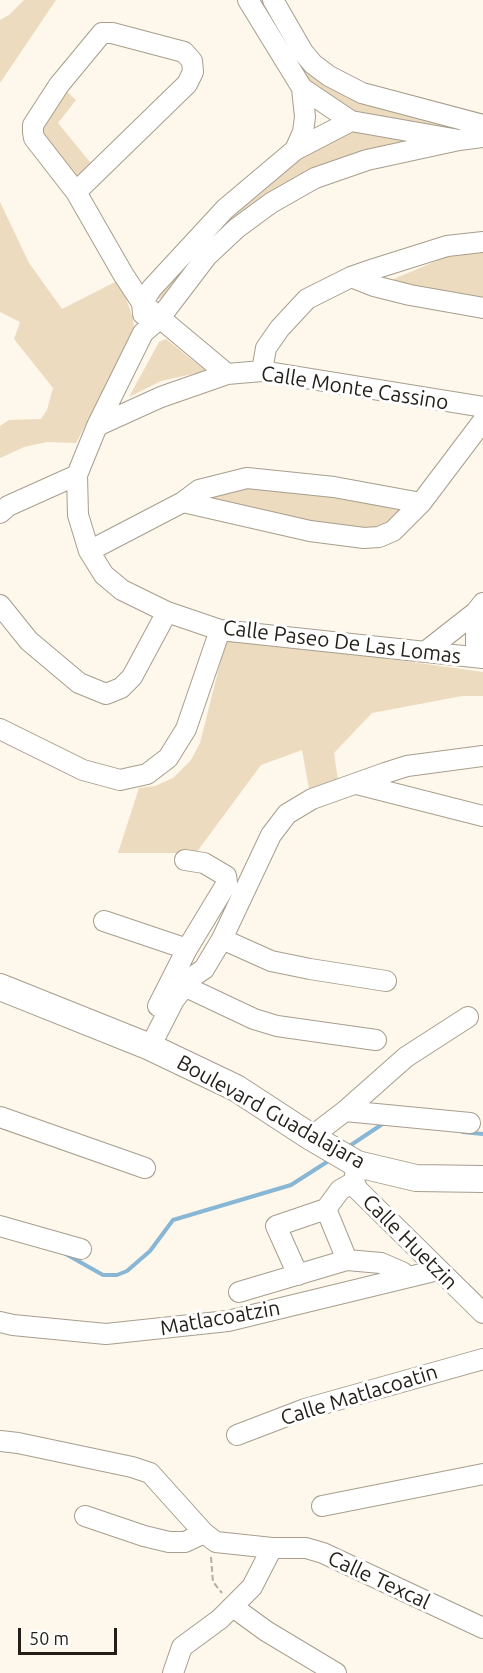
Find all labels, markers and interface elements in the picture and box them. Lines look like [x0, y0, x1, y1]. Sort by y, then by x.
street label: Calle Monte Cassino [259, 361, 451, 415]
street label: Calle Paseo De Las Lomas [222, 615, 462, 669]
street label: Boulevard Guadalajara [172, 1050, 370, 1174]
street label: Calle Huetzin [357, 1189, 463, 1295]
street label: Matlacoatzin [158, 1295, 282, 1341]
street label: Calle Matlacoatin [277, 1359, 441, 1431]
street label: Calle Texcal [324, 1545, 434, 1615]
scale bar [21, 1616, 120, 1654]
text: 50 m [29, 1628, 69, 1648]

